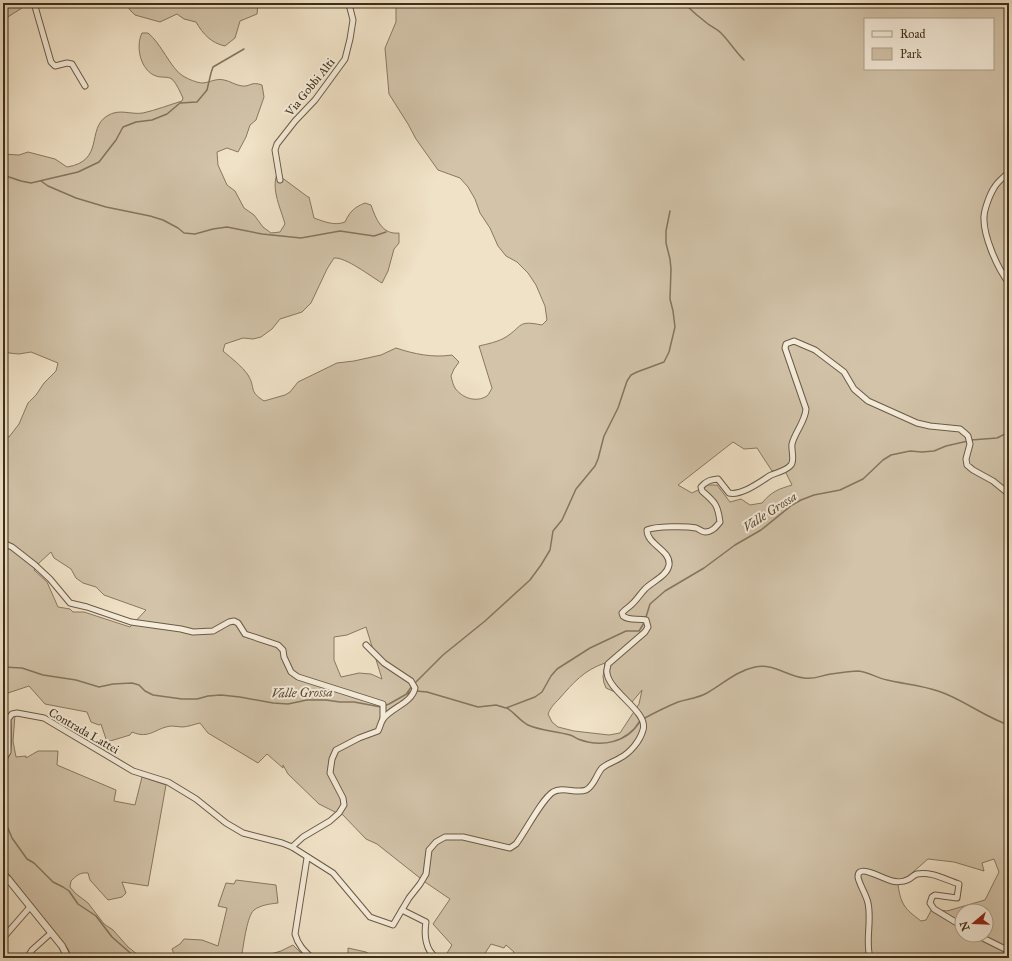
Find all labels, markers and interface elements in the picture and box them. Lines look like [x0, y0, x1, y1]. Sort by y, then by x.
legend [864, 18, 994, 70]
text: Road [900, 27, 926, 41]
text: Park [900, 47, 922, 61]
street label: Via Gobbi Alti [282, 55, 338, 120]
water label: Valle Grossa [740, 489, 800, 535]
water label: Valle Grossa [271, 684, 333, 702]
street label: Contrada Lattei [46, 705, 122, 757]
north arrow [954, 903, 994, 943]
text: N [957, 919, 973, 933]

